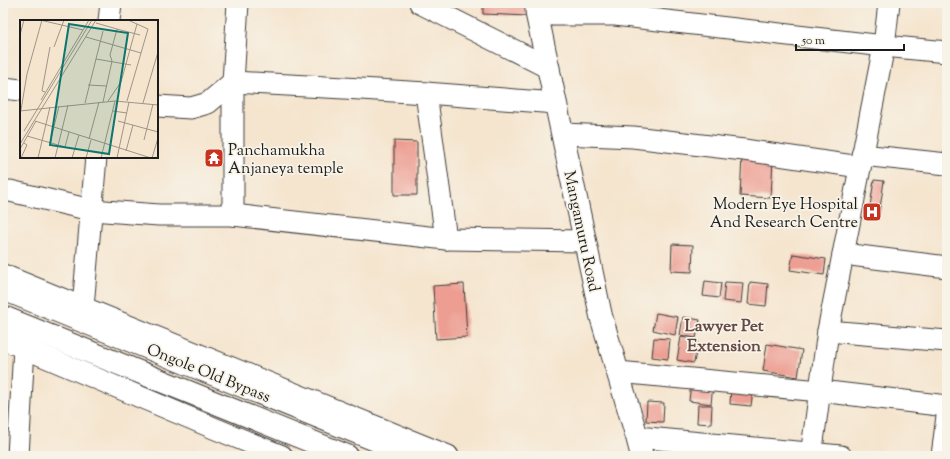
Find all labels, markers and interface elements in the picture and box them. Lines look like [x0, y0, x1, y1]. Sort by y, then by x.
inset map [20, 20, 158, 158]
scale bar [796, 26, 904, 52]
text: 50 m [801, 32, 825, 50]
place label: Panchamukha Anjaneya temple [228, 140, 344, 181]
temple icon: Panchamukha Anjaneya temple [203, 147, 225, 169]
street label: Mangamuru Road [556, 169, 605, 294]
place label: Modern Eye Hospital And Research Centre [710, 194, 859, 235]
hospital icon: Modern Eye Hospital And Research Centre [861, 201, 883, 223]
district label: Lawyer Pet Extension [684, 315, 764, 359]
street label: Ongole Old Bypass [143, 339, 273, 410]

